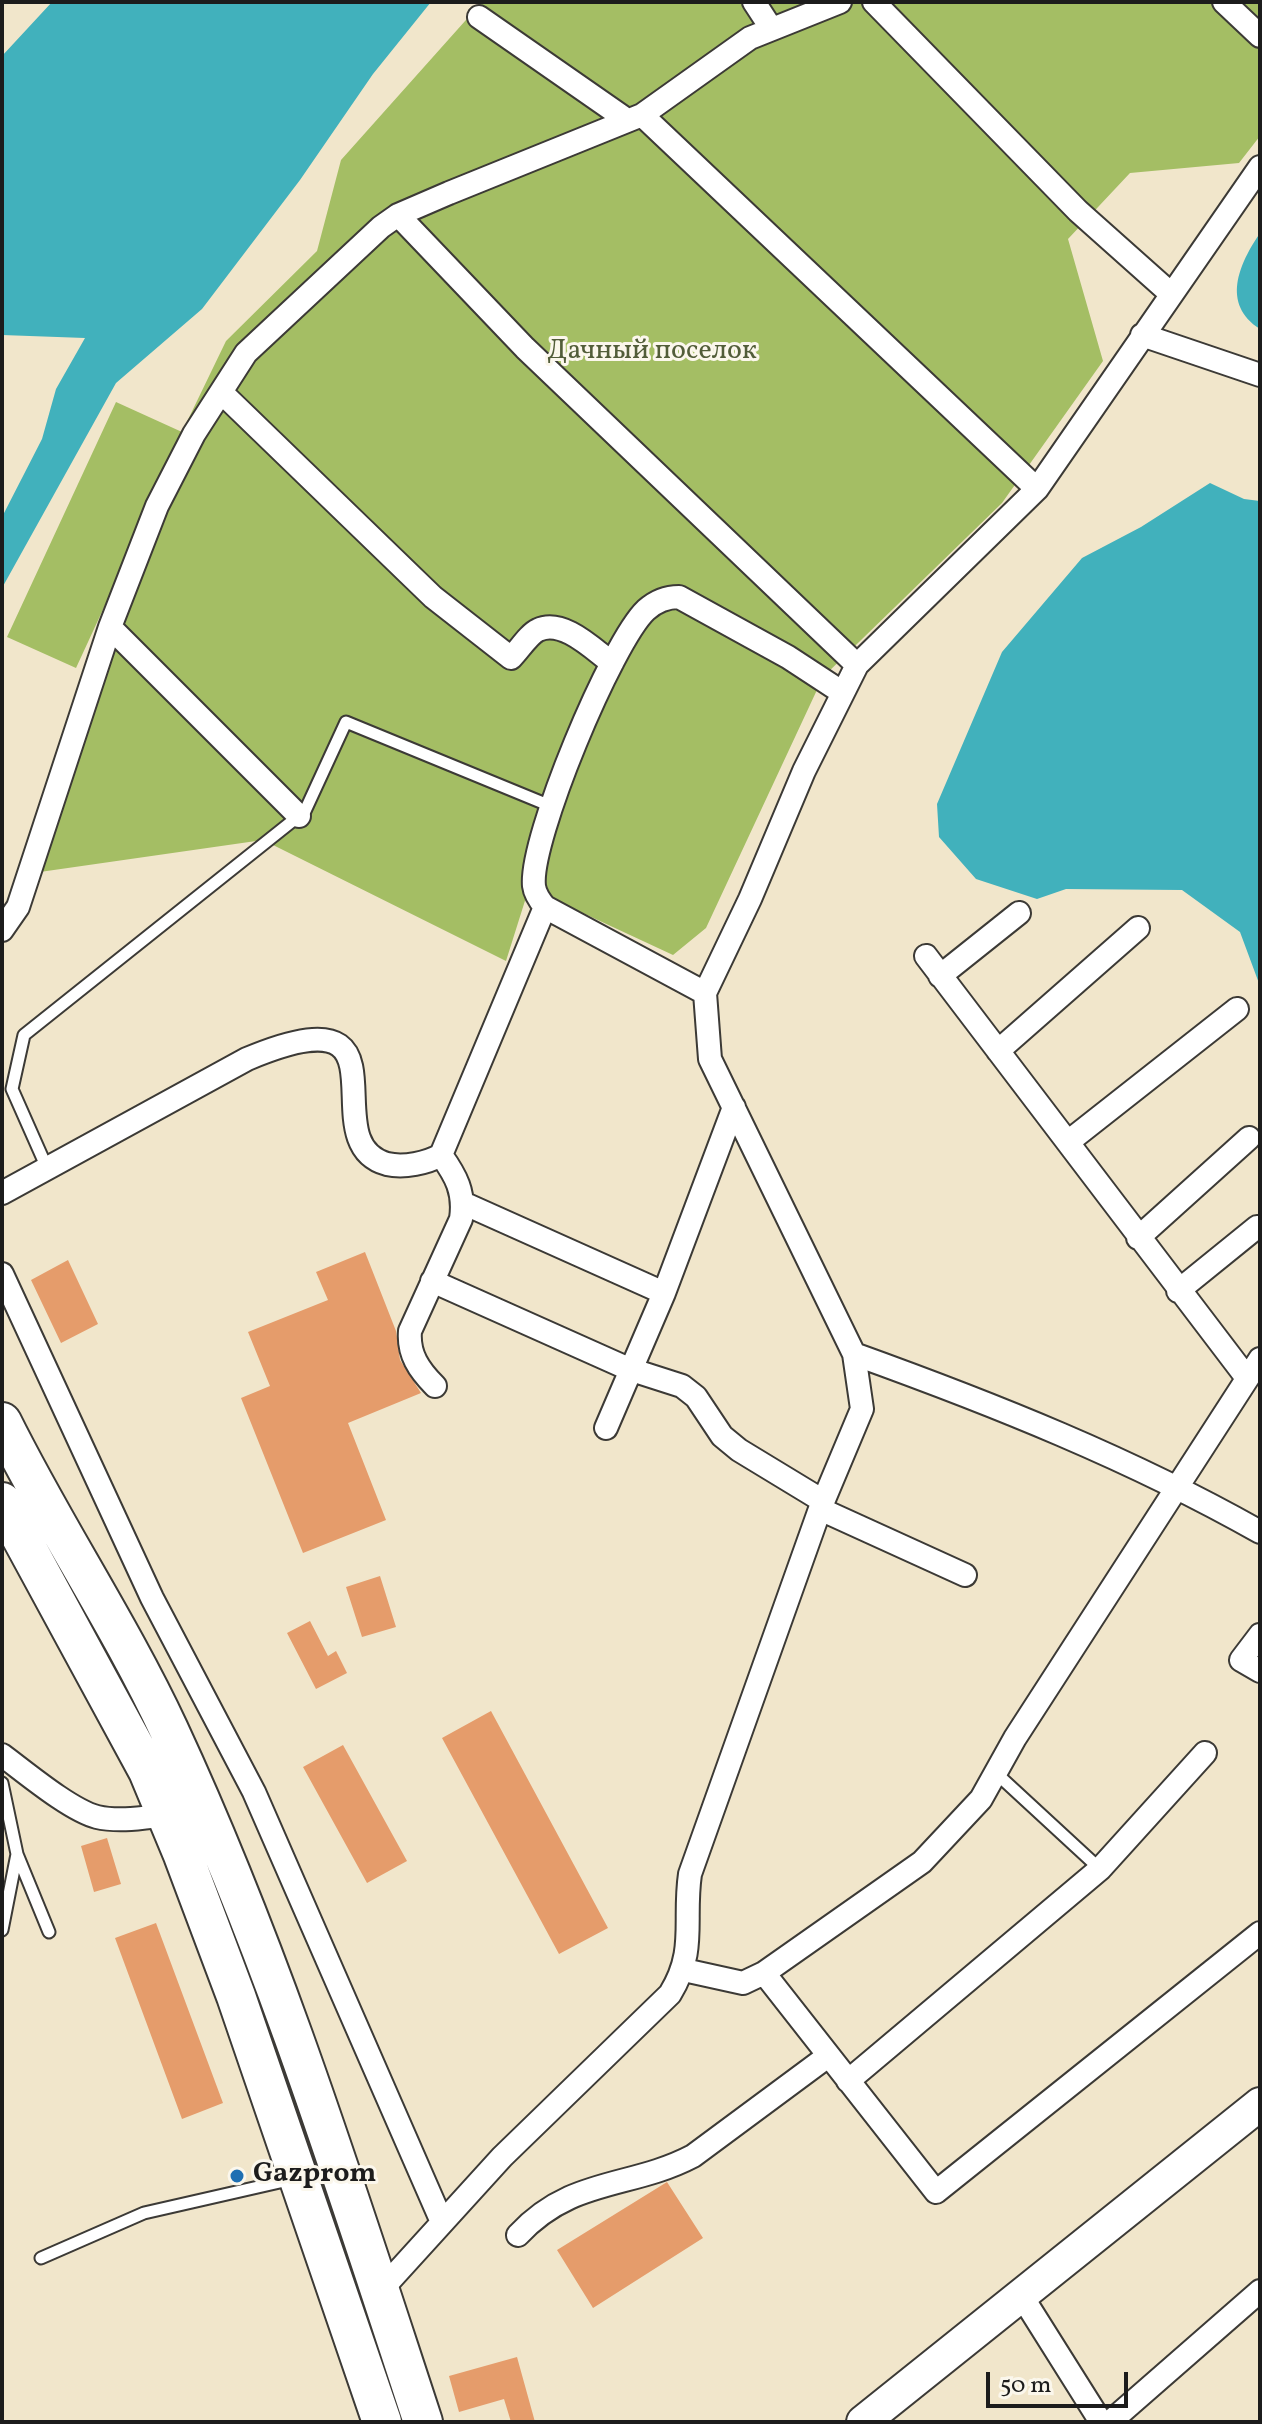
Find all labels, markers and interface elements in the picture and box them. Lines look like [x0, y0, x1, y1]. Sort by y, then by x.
park label: Дачный поселок [547, 336, 757, 370]
place label: Gazprom [253, 2159, 376, 2193]
marker: Gazprom [228, 2167, 246, 2185]
scale bar [990, 2356, 1132, 2406]
text: 50 m [1000, 2369, 1052, 2403]

